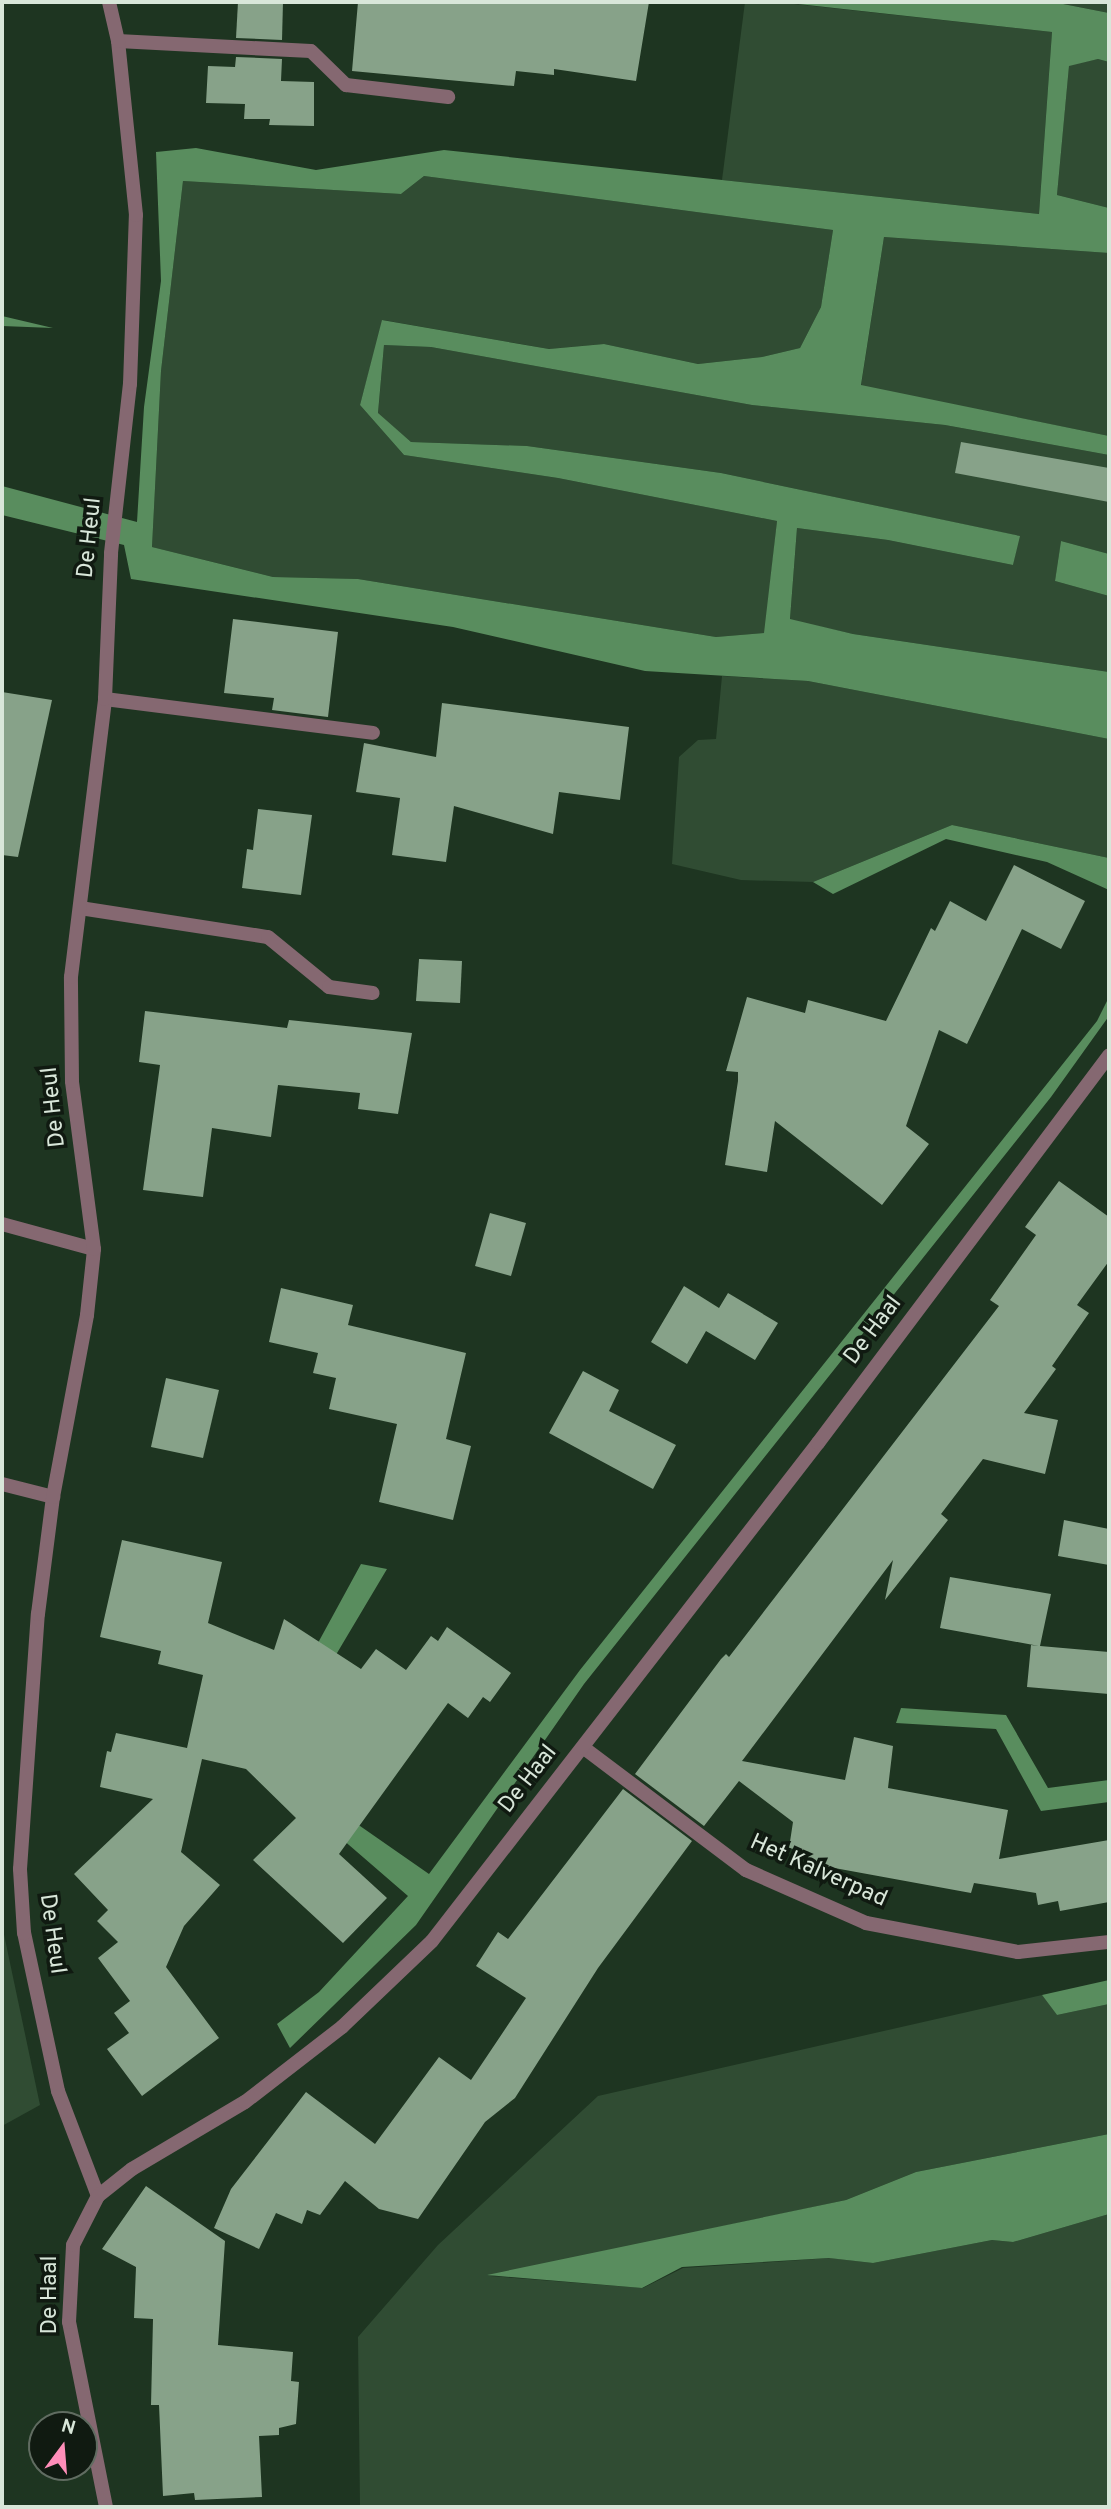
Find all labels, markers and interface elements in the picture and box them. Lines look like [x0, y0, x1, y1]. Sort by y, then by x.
street label: De Heul [73, 496, 109, 580]
street label: De Heul [37, 1065, 73, 1149]
street label: De Haal [839, 1291, 909, 1371]
street label: De Haal [494, 1740, 564, 1820]
street label: Het Kalverpad [745, 1829, 891, 1915]
street label: De Heul [32, 1892, 70, 1976]
street label: De Haal [37, 2256, 65, 2334]
north arrow [28, 2411, 98, 2481]
text: N [58, 2414, 78, 2441]

